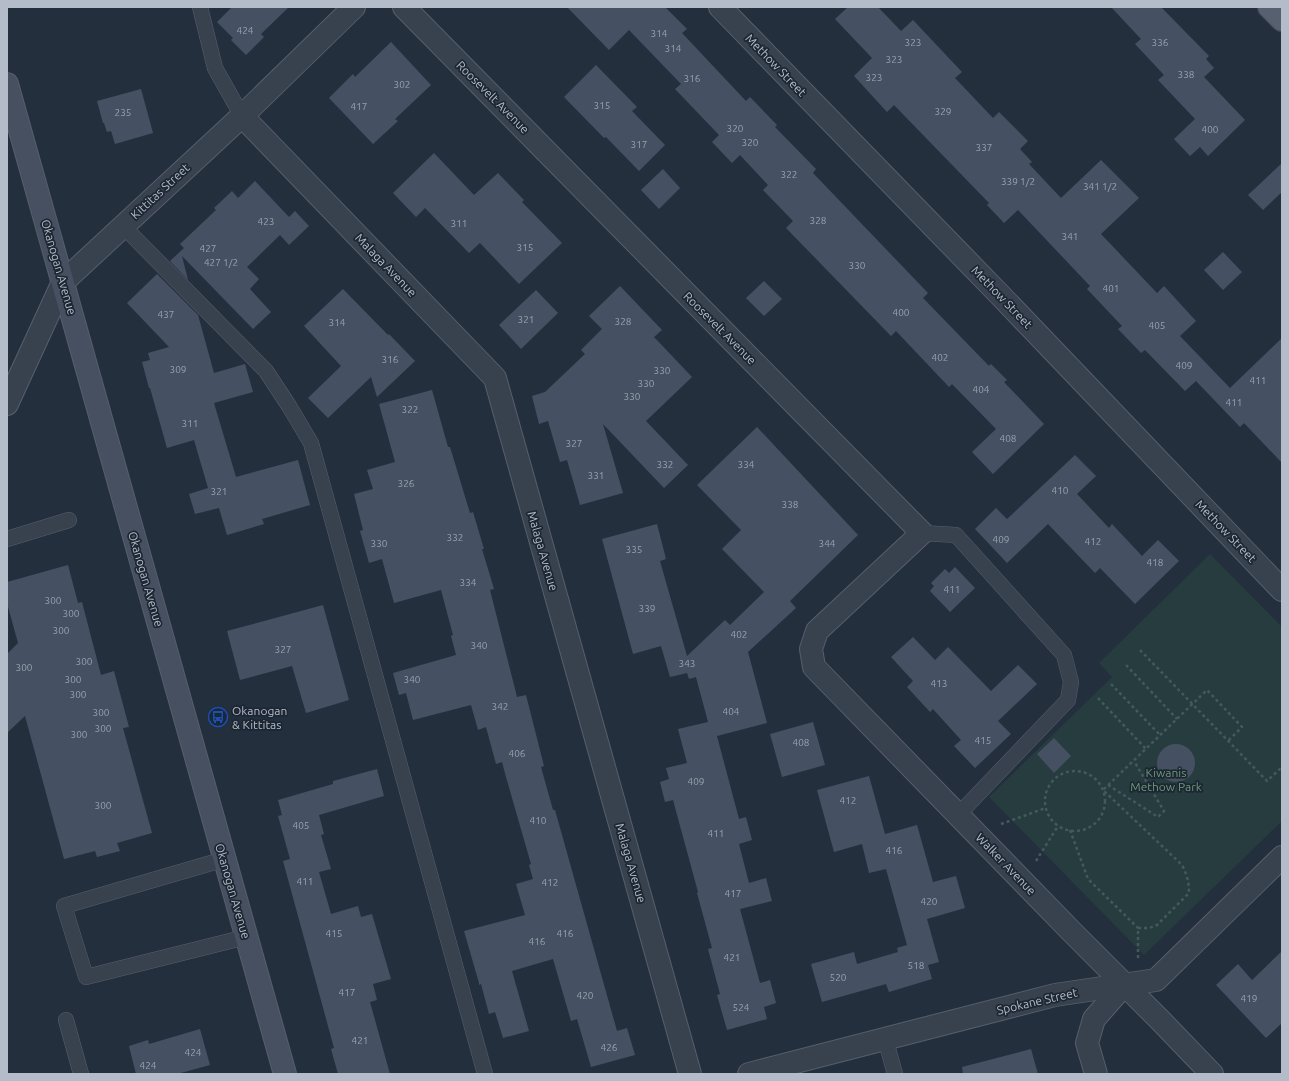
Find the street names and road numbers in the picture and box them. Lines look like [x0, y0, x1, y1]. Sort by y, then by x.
street label: Methow Street [743, 31, 809, 99]
street label: Roosevelt Avenue [454, 58, 532, 136]
street label: Kittitas Street [128, 160, 192, 221]
street label: Okanogan Avenue [39, 218, 79, 316]
street label: Malaga Avenue [353, 231, 419, 299]
street label: Methow Street [969, 263, 1035, 331]
street label: Roosevelt Avenue [681, 289, 759, 367]
street label: Methow Street [1193, 497, 1259, 565]
street label: Malaga Avenue [525, 510, 561, 592]
street label: Okanogan Avenue [126, 530, 166, 628]
street label: Malaga Avenue [613, 822, 649, 904]
street label: Walker Avenue [973, 831, 1039, 897]
street label: Okanogan Avenue [213, 842, 253, 940]
street label: Spokane Street [995, 985, 1079, 1017]

